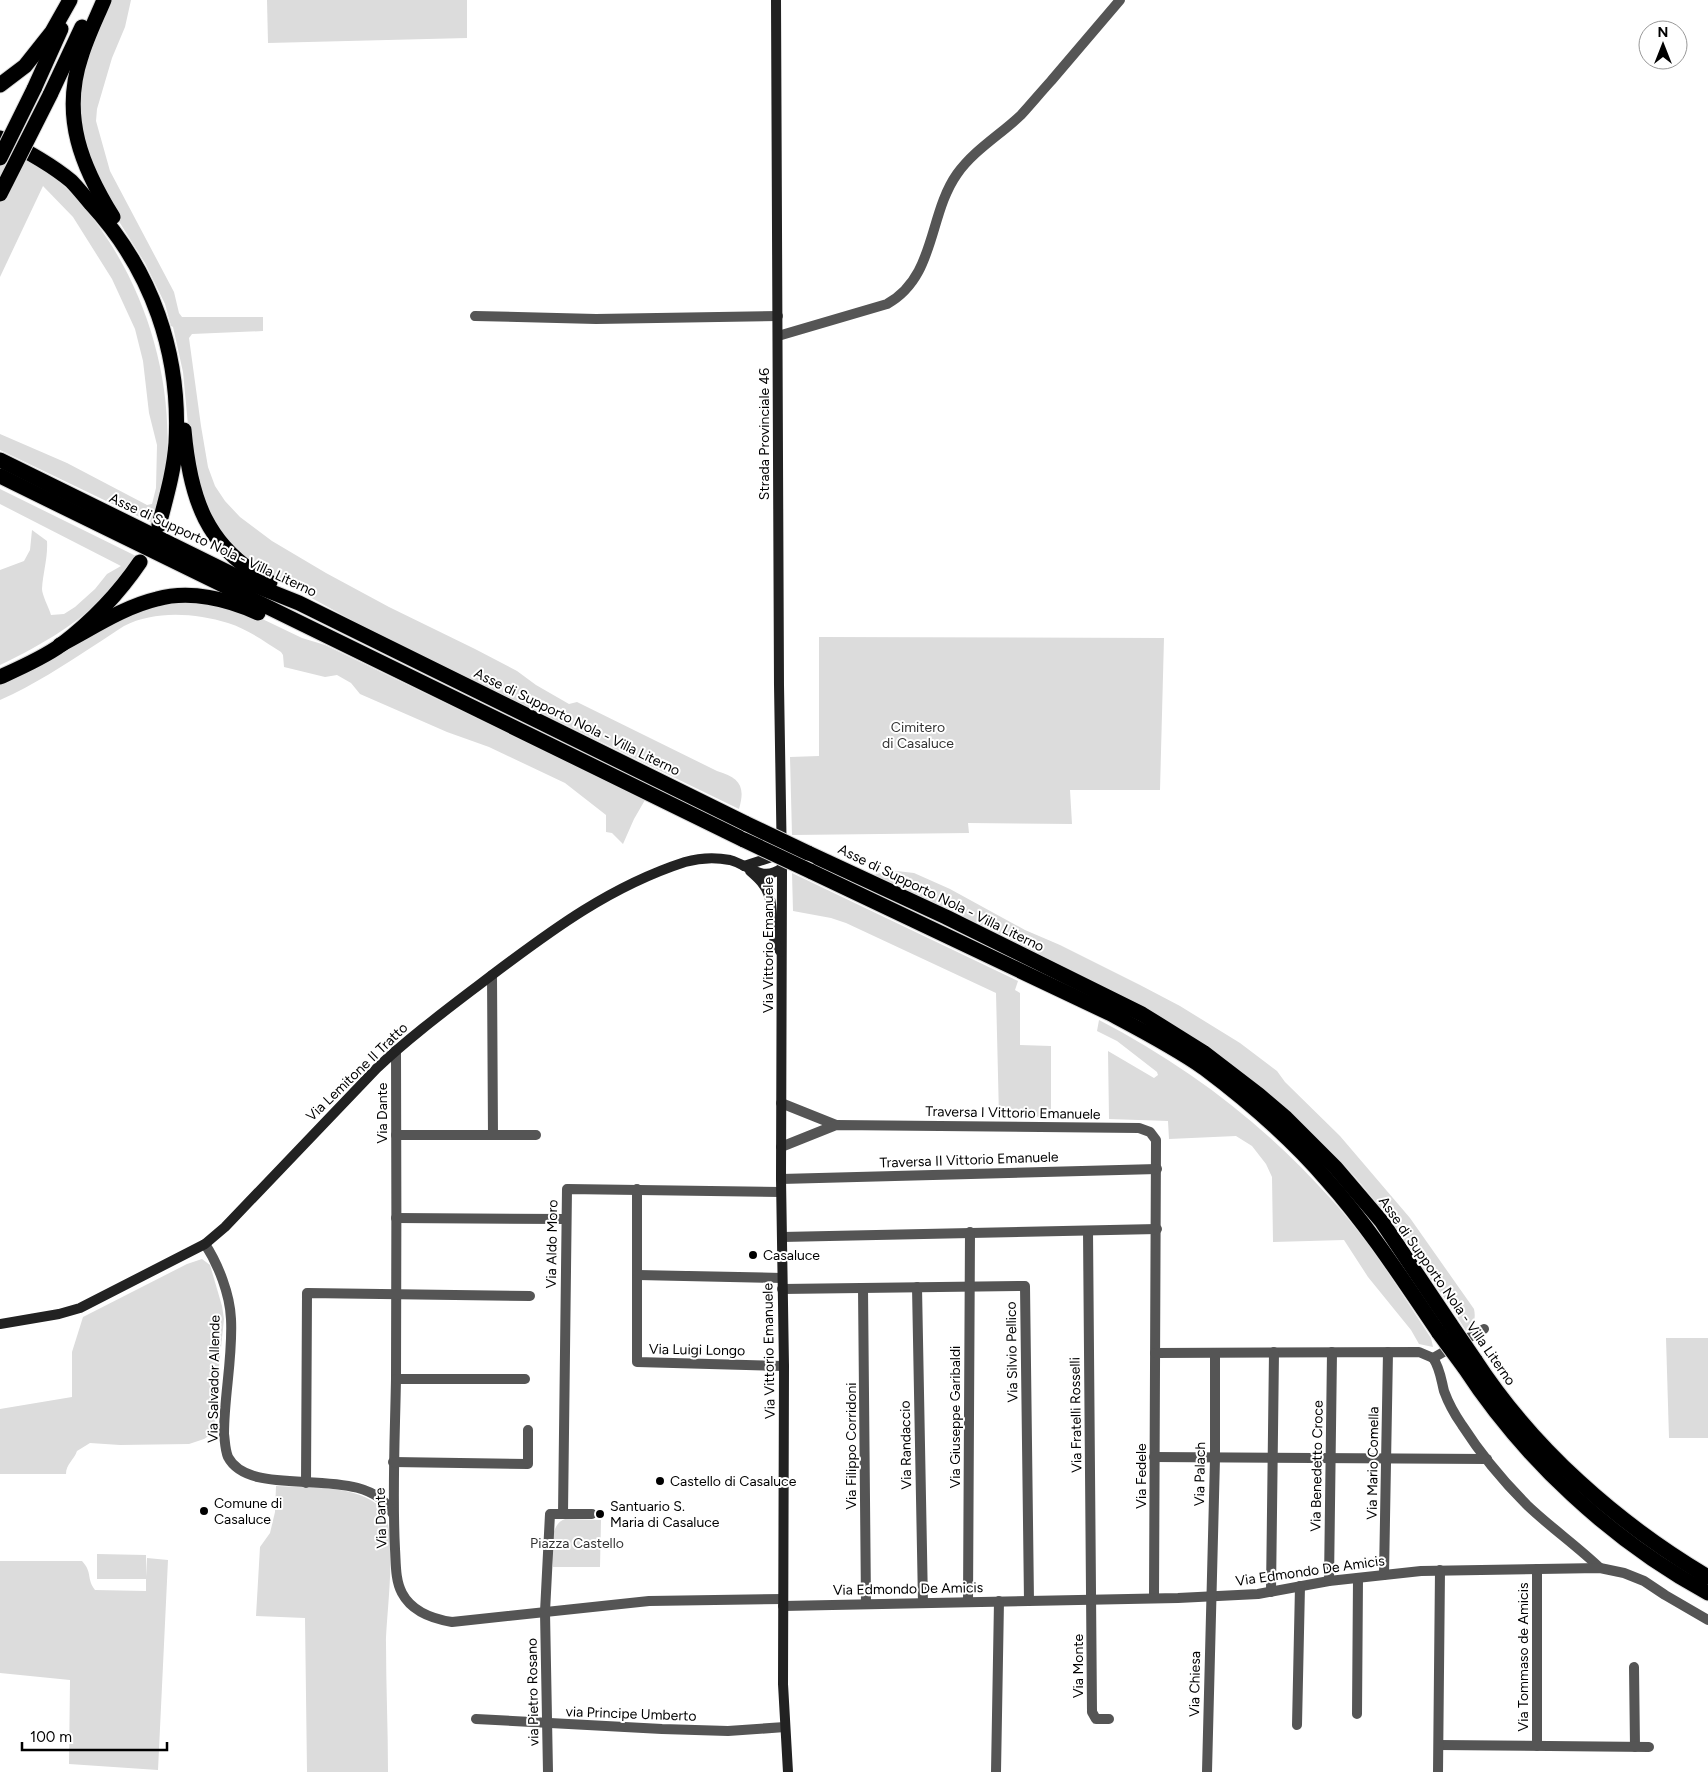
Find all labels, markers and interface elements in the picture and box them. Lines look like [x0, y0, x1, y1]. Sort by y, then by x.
north arrow [1638, 20, 1688, 70]
text: N [1658, 24, 1668, 41]
street label: Strada Provinciale 46 [756, 368, 773, 500]
street label: Asse di Supporto Nola - Villa Literno [107, 489, 319, 601]
street label: Asse di Supporto Nola - Villa Literno [471, 665, 683, 779]
park label: Cimitero di Casaluce [882, 719, 954, 752]
street label: Asse di Supporto Nola - Villa Literno [835, 841, 1047, 955]
street label: Via Vittorio Emanuele [760, 877, 777, 1013]
street label: Via Lemitone II Tratto [303, 1019, 411, 1125]
street label: Via Dante [374, 1082, 391, 1144]
street label: Traversa I Vittorio Emanuele [925, 1103, 1101, 1123]
street label: Traversa II Vittorio Emanuele [879, 1148, 1059, 1172]
street label: Asse di Supporto Nola - Villa Literno [1375, 1193, 1519, 1389]
street label: Via Aldo Moro [543, 1199, 561, 1289]
place label: Casaluce [763, 1247, 820, 1264]
marker: Casaluce [747, 1249, 759, 1261]
street label: Via Vittorio Emanuele [759, 1282, 779, 1419]
street label: Via Silvio Pellico [1003, 1301, 1021, 1403]
street label: Via Salvador Allende [204, 1314, 224, 1443]
street label: Via Luigi Longo [649, 1341, 745, 1359]
street label: Via Giuseppe Garibaldi [947, 1346, 964, 1488]
street label: Via Fratelli Rosselli [1066, 1357, 1086, 1473]
street label: Via Filippo Corridoni [843, 1382, 860, 1510]
street label: Via Randaccio [897, 1400, 915, 1490]
street label: Via Benedetto Croce [1307, 1400, 1327, 1532]
street label: Via Mario Comella [1364, 1406, 1382, 1520]
street label: Via Palach [1191, 1442, 1209, 1506]
street label: Via Fedele [1133, 1443, 1150, 1509]
place label: Castello di Casaluce [670, 1473, 797, 1490]
marker: Castello di Casaluce [654, 1475, 666, 1487]
street label: Via Dante [371, 1487, 391, 1549]
place label: Comune di Casaluce [214, 1495, 282, 1528]
place label: Santuario S. Maria di Casaluce [610, 1498, 720, 1531]
marker: Comune di Casaluce [198, 1505, 210, 1517]
marker: Santuario S. Maria di Casaluce [594, 1508, 606, 1520]
park label: Piazza Castello [530, 1535, 624, 1552]
street label: Via Edmondo De Amicis [1234, 1552, 1386, 1590]
street label: Via Edmondo De Amicis [833, 1579, 983, 1599]
street label: Via Tommaso de Amicis [1515, 1583, 1532, 1731]
street label: Via Monte [1070, 1634, 1087, 1698]
street label: via Pietro Rosano [524, 1638, 542, 1746]
street label: Via Chiesa [1186, 1651, 1204, 1717]
street label: via Principe Umberto [565, 1703, 697, 1725]
scale bar [22, 1720, 168, 1752]
text: 100 m [30, 1728, 72, 1746]

